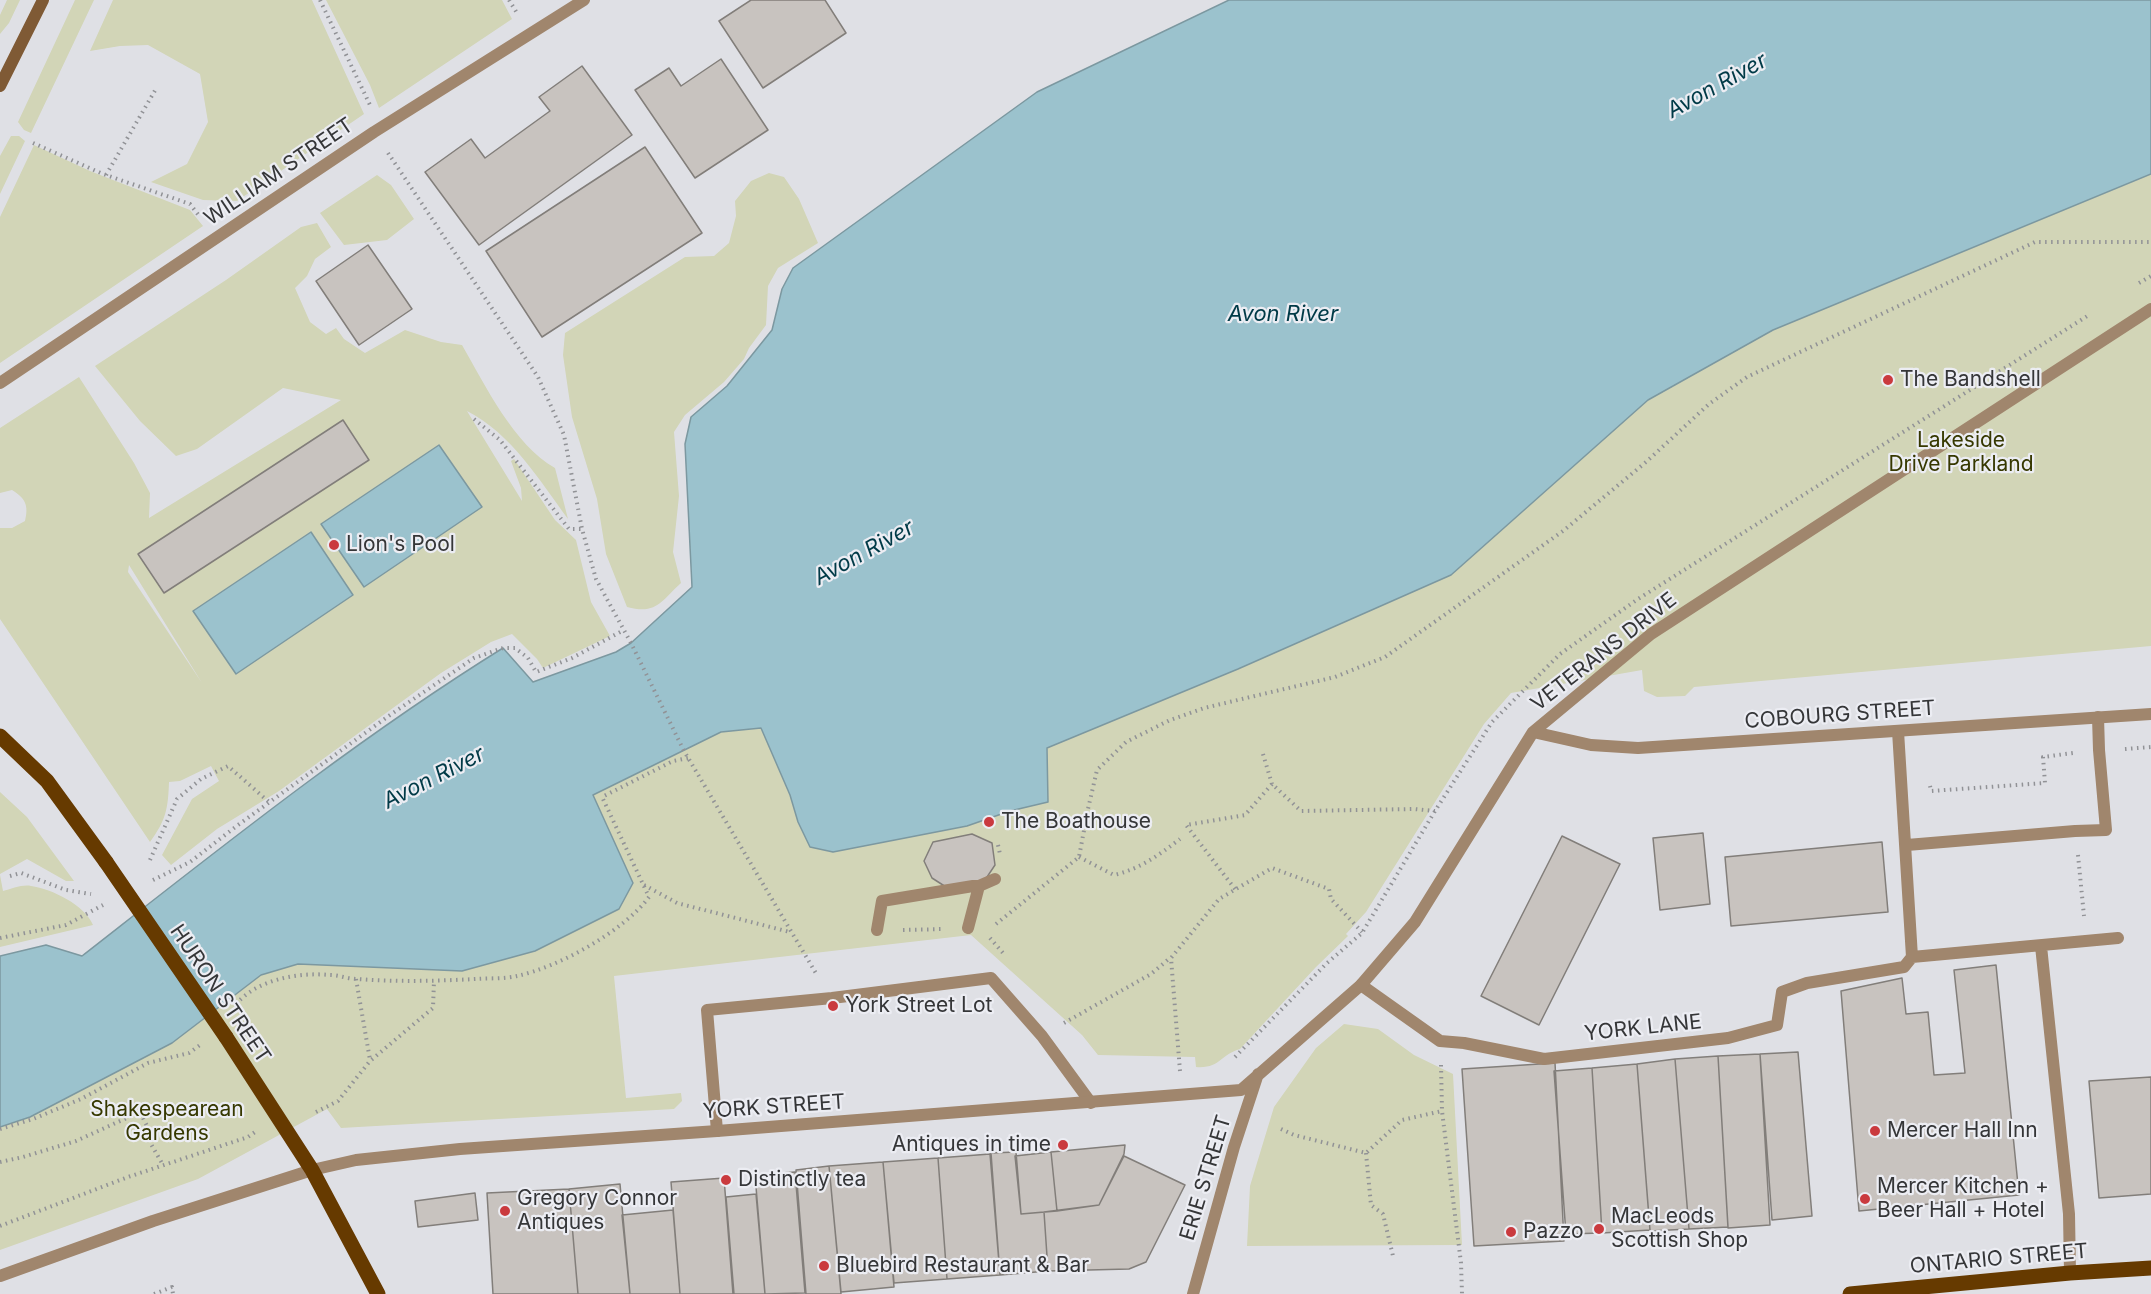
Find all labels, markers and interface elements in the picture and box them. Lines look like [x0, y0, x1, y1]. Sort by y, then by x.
water label: Avon River [1662, 48, 1772, 124]
street label: WILLIAM STREET [200, 113, 358, 231]
water label: Avon River [1228, 301, 1338, 327]
place label: The Bandshell [1900, 367, 2041, 393]
marker: The Bandshell [1881, 373, 1895, 387]
park label: Lakeside Drive Parkland [1888, 428, 2034, 478]
water label: Avon River [809, 515, 919, 591]
place label: Lion's Pool [346, 532, 455, 558]
marker: Lion's Pool [327, 538, 341, 552]
street label: VETERANS DRIVE [1526, 587, 1682, 717]
street label: COBOURG STREET [1744, 696, 1936, 734]
water label: Avon River [379, 741, 489, 815]
place label: The Boathouse [1001, 809, 1151, 835]
marker: The Boathouse [982, 815, 996, 829]
street label: HURON STREET [164, 920, 276, 1068]
place label: York Street Lot [845, 993, 992, 1019]
marker: York Street Lot [826, 999, 840, 1013]
street label: YORK LANE [1583, 1009, 1703, 1047]
street label: YORK STREET [702, 1089, 846, 1125]
park label: Shakespearean Gardens [90, 1097, 244, 1147]
street label: ERIE STREET [1175, 1112, 1237, 1244]
place label: Mercer Hall Inn [1887, 1118, 2038, 1144]
marker: Mercer Hall Inn [1868, 1124, 1882, 1138]
place label: Antiques in time [892, 1132, 1051, 1158]
marker: Antiques in time [1056, 1138, 1070, 1152]
place label: Distinctly tea [738, 1167, 866, 1193]
marker: Distinctly tea [719, 1173, 733, 1187]
place label: Mercer Kitchen + Beer Hall + Hotel [1877, 1174, 2049, 1224]
place label: Gregory Connor Antiques [517, 1186, 677, 1236]
marker: Mercer Kitchen + Beer Hall + Hotel [1858, 1192, 1872, 1206]
marker: Gregory Connor Antiques [498, 1204, 512, 1218]
place label: MacLeods Scottish Shop [1611, 1204, 1748, 1254]
place label: Pazzo [1523, 1219, 1584, 1245]
marker: MacLeods Scottish Shop [1592, 1222, 1606, 1236]
marker: Pazzo [1504, 1225, 1518, 1239]
street label: ONTARIO STREET [1909, 1239, 2089, 1279]
place label: Bluebird Restaurant & Bar [836, 1253, 1089, 1279]
marker: Bluebird Restaurant & Bar [817, 1259, 831, 1273]

